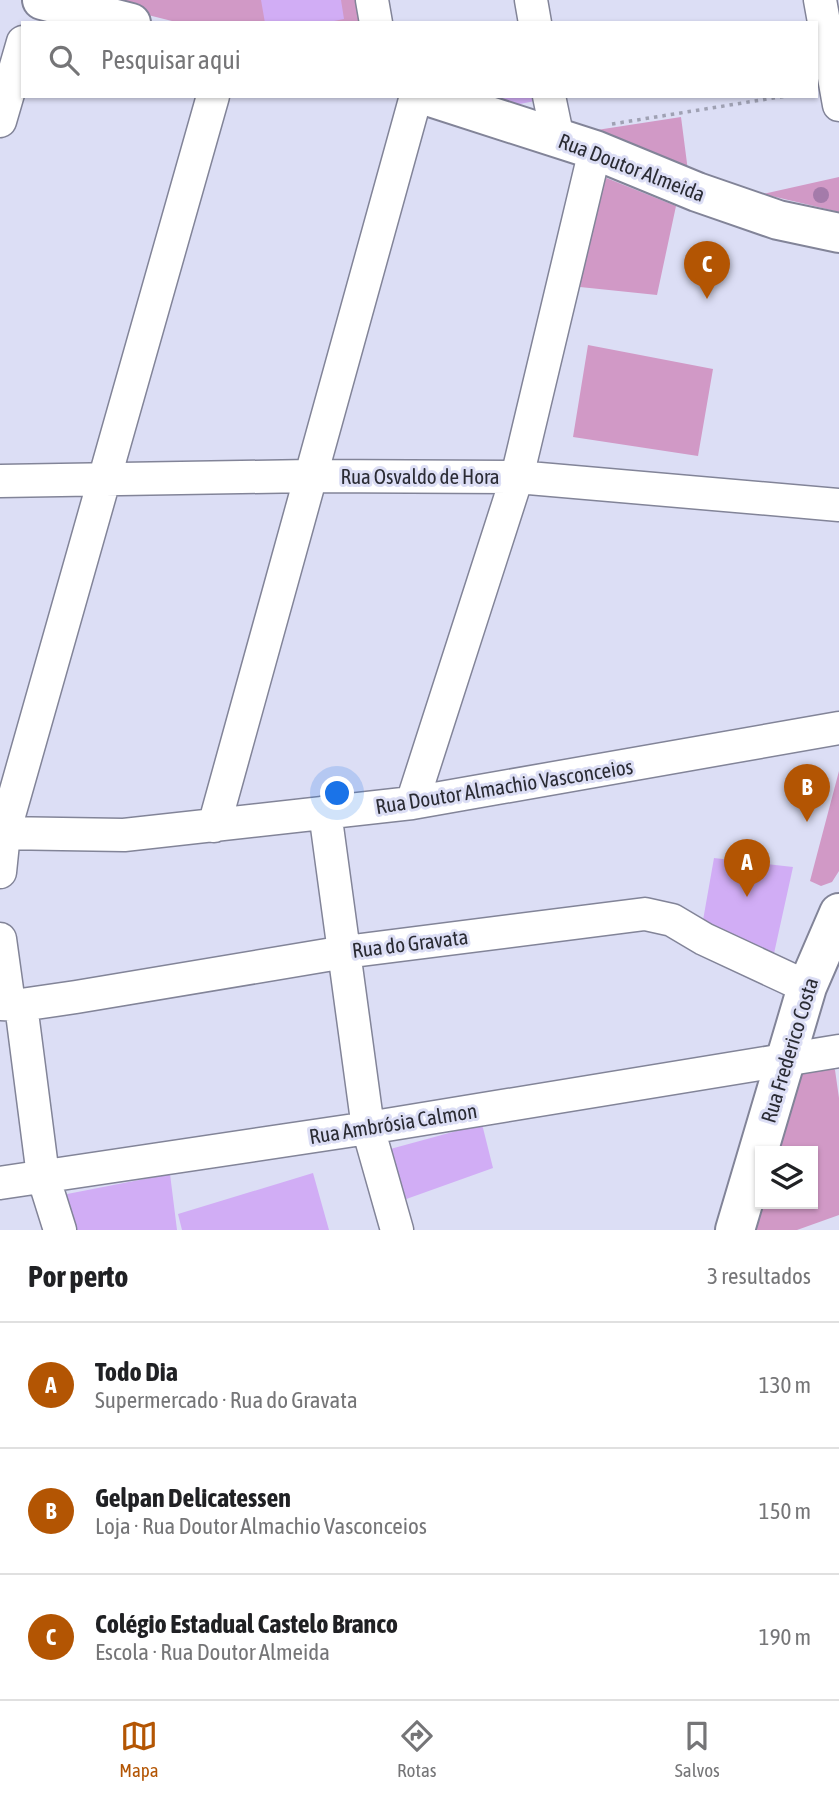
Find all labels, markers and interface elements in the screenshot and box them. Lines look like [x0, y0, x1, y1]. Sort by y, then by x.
search box [21, 21, 818, 98]
icon: search [45, 41, 83, 79]
text: Pesquisar aqui [101, 45, 241, 75]
street label: Rua Doutor Almeida [555, 128, 709, 206]
pin: C [684, 241, 730, 299]
street label: Rua Osvaldo de Hora [340, 464, 500, 488]
street label: Rua Doutor Almachio Vasconceios [374, 754, 634, 818]
pin: B [784, 764, 830, 822]
your location [320, 776, 354, 810]
pin: A [724, 839, 770, 897]
street label: Rua do Gravata [351, 924, 469, 962]
street label: Rua Frederico Costa [756, 975, 822, 1125]
street label: Rua Ambrósia Calmon [307, 1098, 479, 1148]
map controls [755, 1146, 818, 1209]
button: layers [755, 1146, 818, 1209]
text: Por perto [28, 1259, 128, 1293]
text: 3 resultados [707, 1263, 811, 1289]
text: Todo Dia [95, 1357, 178, 1387]
text: A [45, 1372, 57, 1398]
text: 130 m [759, 1372, 811, 1398]
text: Supermercado · Rua do Gravata [95, 1387, 358, 1413]
text: Gelpan Delicatessen [95, 1483, 291, 1513]
text: B [46, 1498, 56, 1524]
text: 150 m [759, 1498, 811, 1524]
text: Loja · Rua Doutor Almachio Vasconceios [95, 1513, 427, 1539]
text: Colégio Estadual Castelo Branco [95, 1609, 398, 1639]
text: C [46, 1624, 56, 1650]
text: 190 m [759, 1624, 811, 1650]
text: Escola · Rua Doutor Almeida [95, 1639, 330, 1665]
tab: Mapa [119, 1717, 159, 1781]
tab: Rotas [397, 1717, 436, 1781]
tab: Salvos [675, 1717, 720, 1781]

